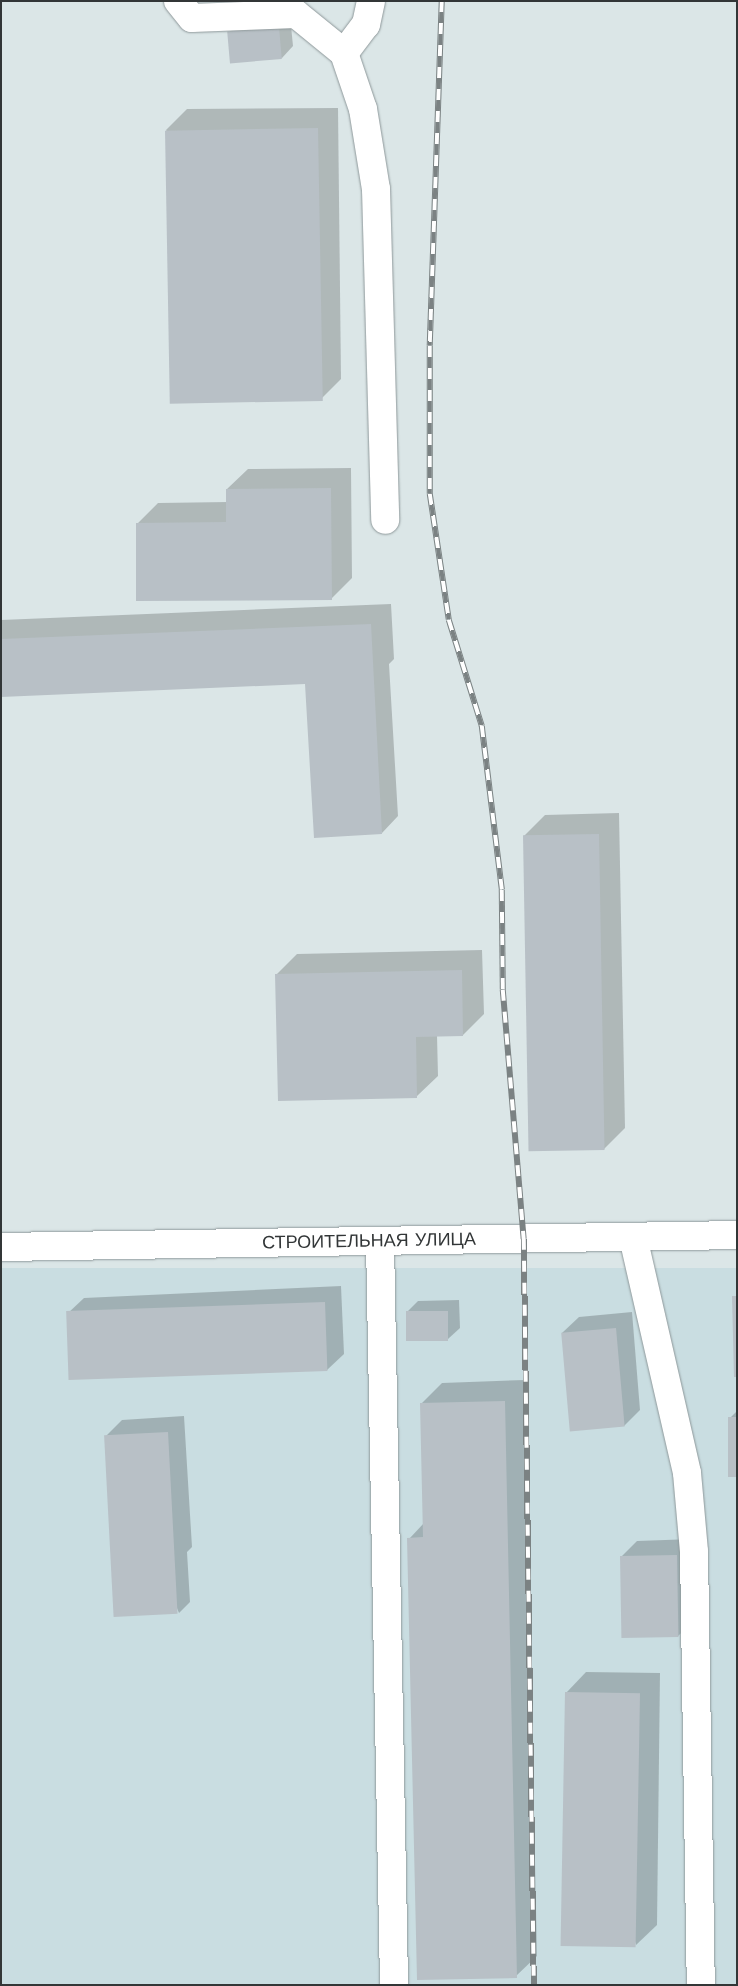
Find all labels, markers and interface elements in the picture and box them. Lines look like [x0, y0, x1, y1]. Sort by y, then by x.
street label: СТРОИТЕЛЬНАЯ УЛИЦА [262, 1228, 476, 1254]

